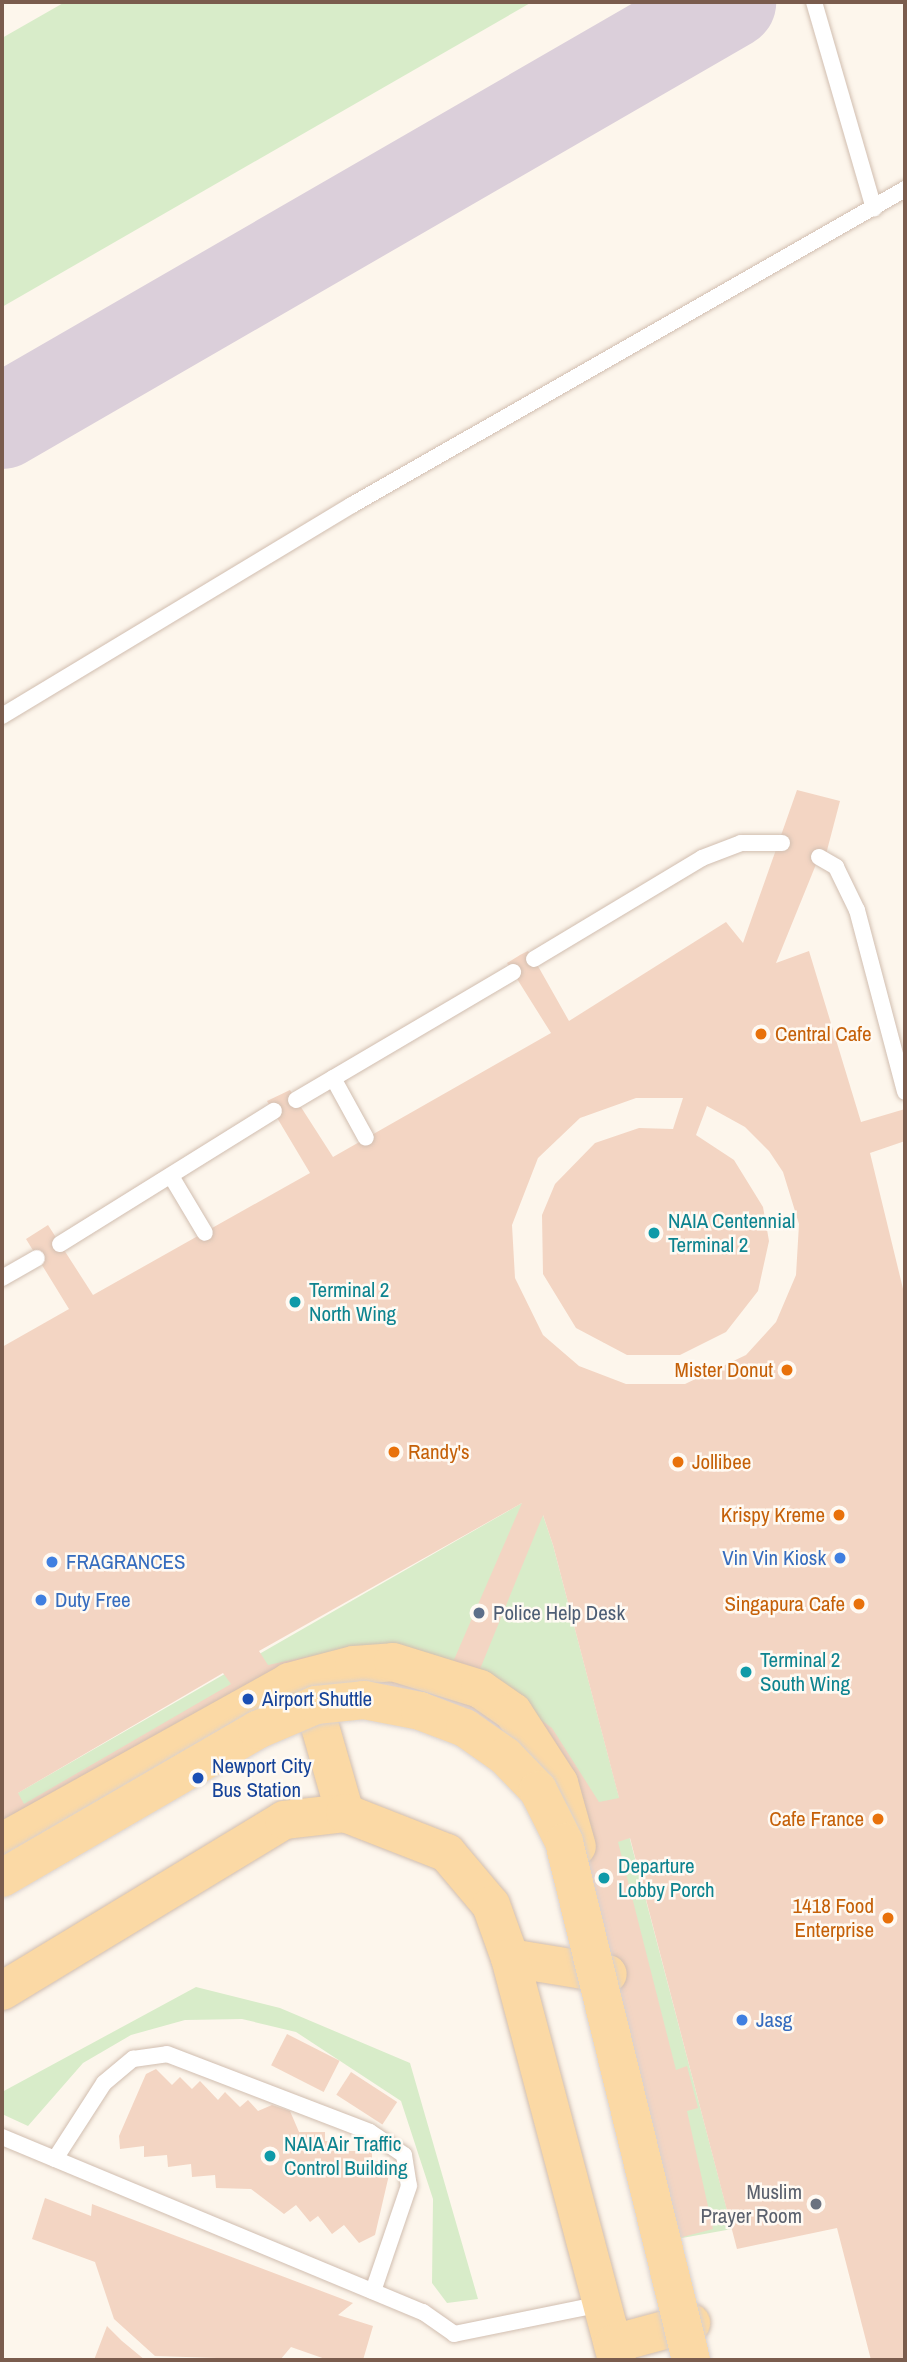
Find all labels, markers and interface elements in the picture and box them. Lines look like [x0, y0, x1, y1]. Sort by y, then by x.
place label: Central Cafe [775, 1021, 872, 1047]
marker: Central Cafe [753, 1026, 769, 1042]
place label: NAIA Centennial Terminal 2 [668, 1208, 796, 1258]
marker: NAIA Centennial Terminal 2 [646, 1225, 662, 1241]
place label: Terminal 2 North Wing [309, 1277, 396, 1327]
marker: Terminal 2 North Wing [287, 1294, 303, 1310]
place label: Mister Donut [674, 1357, 773, 1383]
marker: Mister Donut [779, 1362, 795, 1378]
place label: Randy's [408, 1439, 470, 1465]
marker: Randy's [386, 1444, 402, 1460]
place label: Jollibee [692, 1449, 751, 1475]
marker: Jollibee [670, 1454, 686, 1470]
place label: Krispy Kreme [721, 1502, 825, 1528]
marker: Krispy Kreme [831, 1507, 847, 1523]
place label: Vin Vin Kiosk [722, 1545, 826, 1571]
place label: FRAGRANCES [66, 1549, 186, 1575]
marker: Vin Vin Kiosk [832, 1550, 848, 1566]
marker: FRAGRANCES [44, 1554, 60, 1570]
place label: Duty Free [55, 1587, 131, 1613]
place label: Singapura Cafe [724, 1591, 845, 1617]
marker: Duty Free [33, 1592, 49, 1608]
marker: Singapura Cafe [851, 1596, 867, 1612]
place label: Police Help Desk [493, 1600, 625, 1626]
marker: Police Help Desk [471, 1605, 487, 1621]
place label: Terminal 2 South Wing [760, 1647, 850, 1697]
marker: Terminal 2 South Wing [738, 1664, 754, 1680]
place label: Airport Shuttle [262, 1686, 372, 1712]
marker: Airport Shuttle [240, 1691, 256, 1707]
place label: Newport City Bus Station [212, 1753, 312, 1803]
marker: Newport City Bus Station [190, 1770, 206, 1786]
place label: Cafe France [769, 1806, 864, 1832]
marker: Cafe France [870, 1811, 886, 1827]
place label: Departure Lobby Porch [618, 1853, 715, 1903]
marker: Departure Lobby Porch [596, 1870, 612, 1886]
place label: 1418 Food Enterprise [792, 1893, 874, 1943]
marker: 1418 Food Enterprise [880, 1910, 896, 1926]
place label: Jasg [756, 2007, 792, 2033]
marker: Jasg [734, 2012, 750, 2028]
place label: NAIA Air Traffic Control Building [284, 2131, 407, 2181]
marker: NAIA Air Traffic Control Building [262, 2148, 278, 2164]
place label: Muslim Prayer Room [701, 2179, 802, 2229]
marker: Muslim Prayer Room [808, 2196, 824, 2212]

